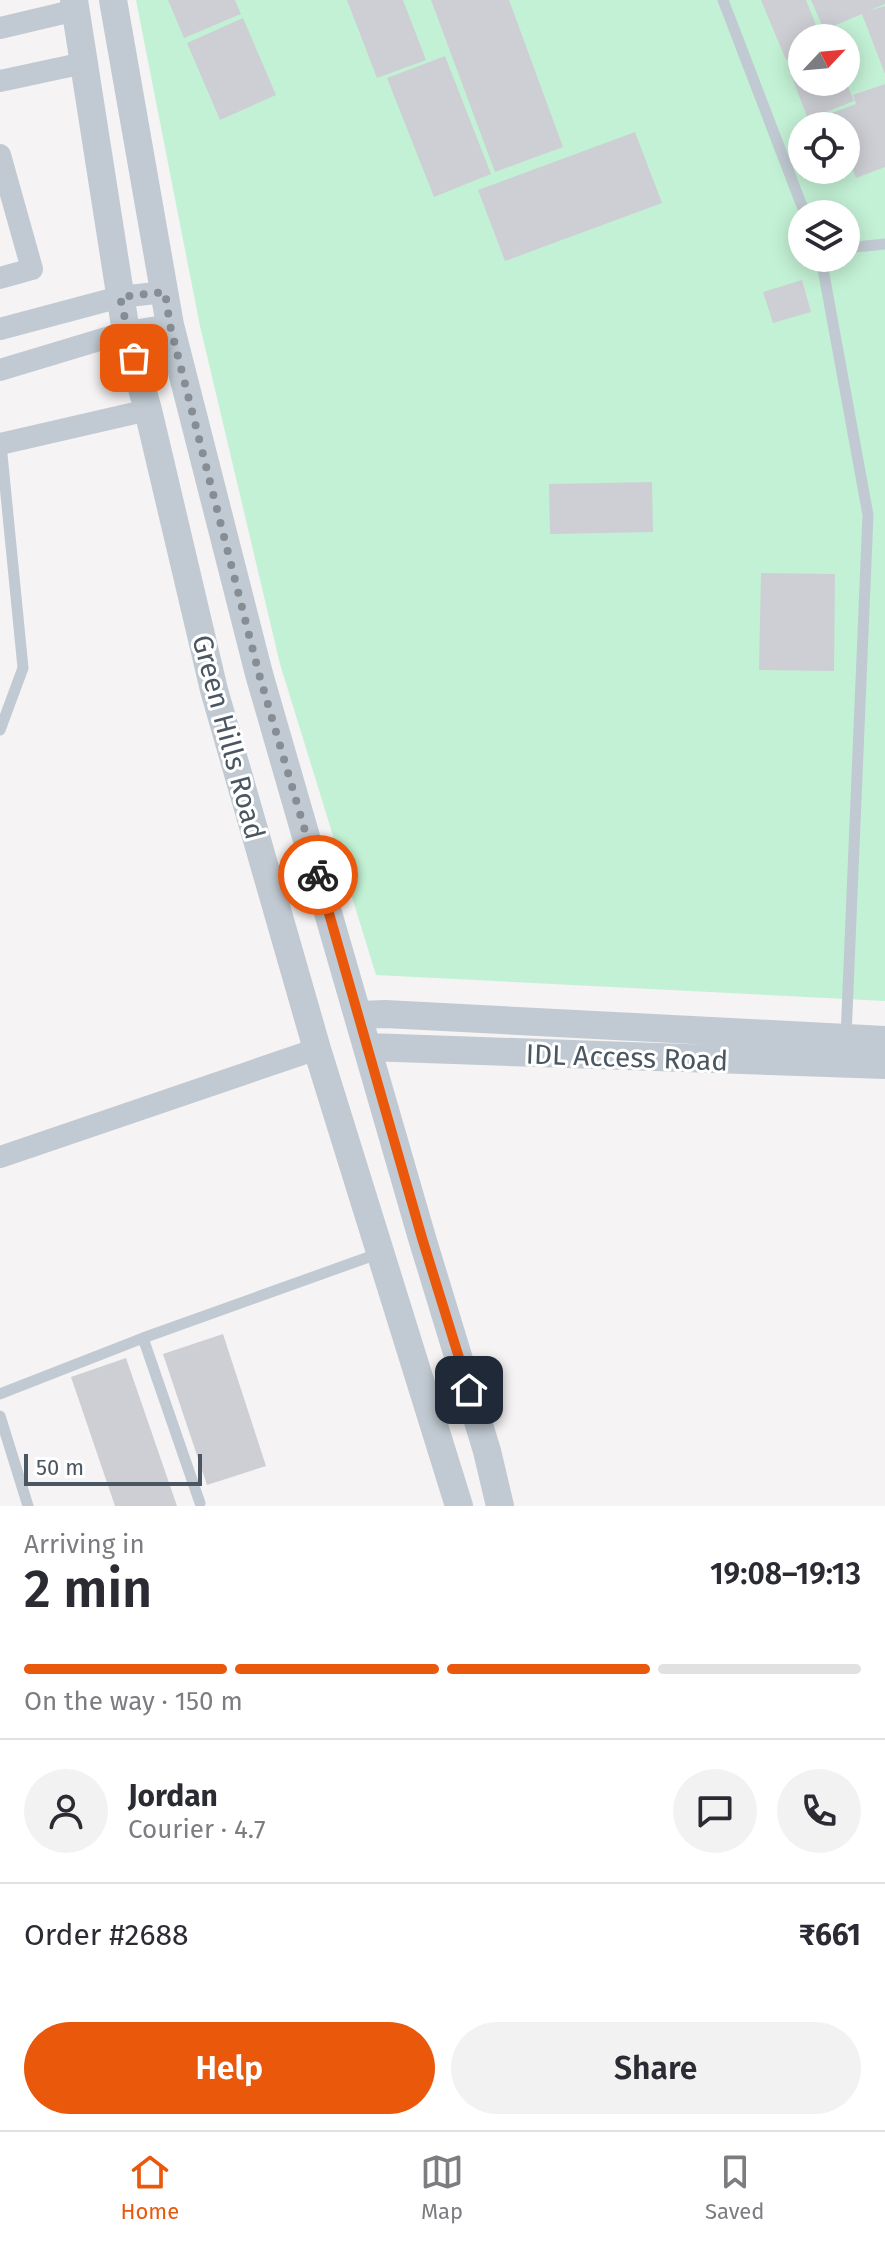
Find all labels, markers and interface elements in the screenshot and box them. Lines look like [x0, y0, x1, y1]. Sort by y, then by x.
north arrow [788, 24, 860, 96]
map controls [788, 24, 860, 272]
button: locate [788, 112, 860, 184]
button: layers [788, 200, 860, 272]
pin [100, 324, 168, 392]
icon: bag [112, 336, 156, 380]
street label: Green Hills Road [185, 631, 272, 843]
courier [278, 835, 358, 915]
icon: bike [296, 853, 340, 897]
street label: IDL Access Road [525, 1037, 729, 1078]
pin [435, 1356, 503, 1424]
icon: home [447, 1368, 491, 1412]
scale bar [24, 1450, 202, 1486]
text: 50 m [36, 1454, 84, 1481]
text: Arriving in [24, 1529, 145, 1560]
text: 19:08–19:13 [710, 1556, 861, 1592]
text: 2 min [24, 1558, 152, 1621]
text: On the way · 150 m [24, 1686, 243, 1717]
button: person [24, 1769, 108, 1853]
button: chat [673, 1769, 757, 1853]
button: phone [777, 1769, 861, 1853]
text: Jordan [128, 1778, 218, 1814]
text: Courier · 4.7 [128, 1814, 266, 1845]
text: Order #2688 [24, 1917, 188, 1953]
text: ₹661 [799, 1917, 861, 1953]
button: Help [24, 2022, 435, 2114]
button: Share [451, 2022, 861, 2114]
tab: Home [120, 2150, 179, 2225]
tab: Map [420, 2150, 464, 2225]
tab: Saved [705, 2150, 765, 2225]

